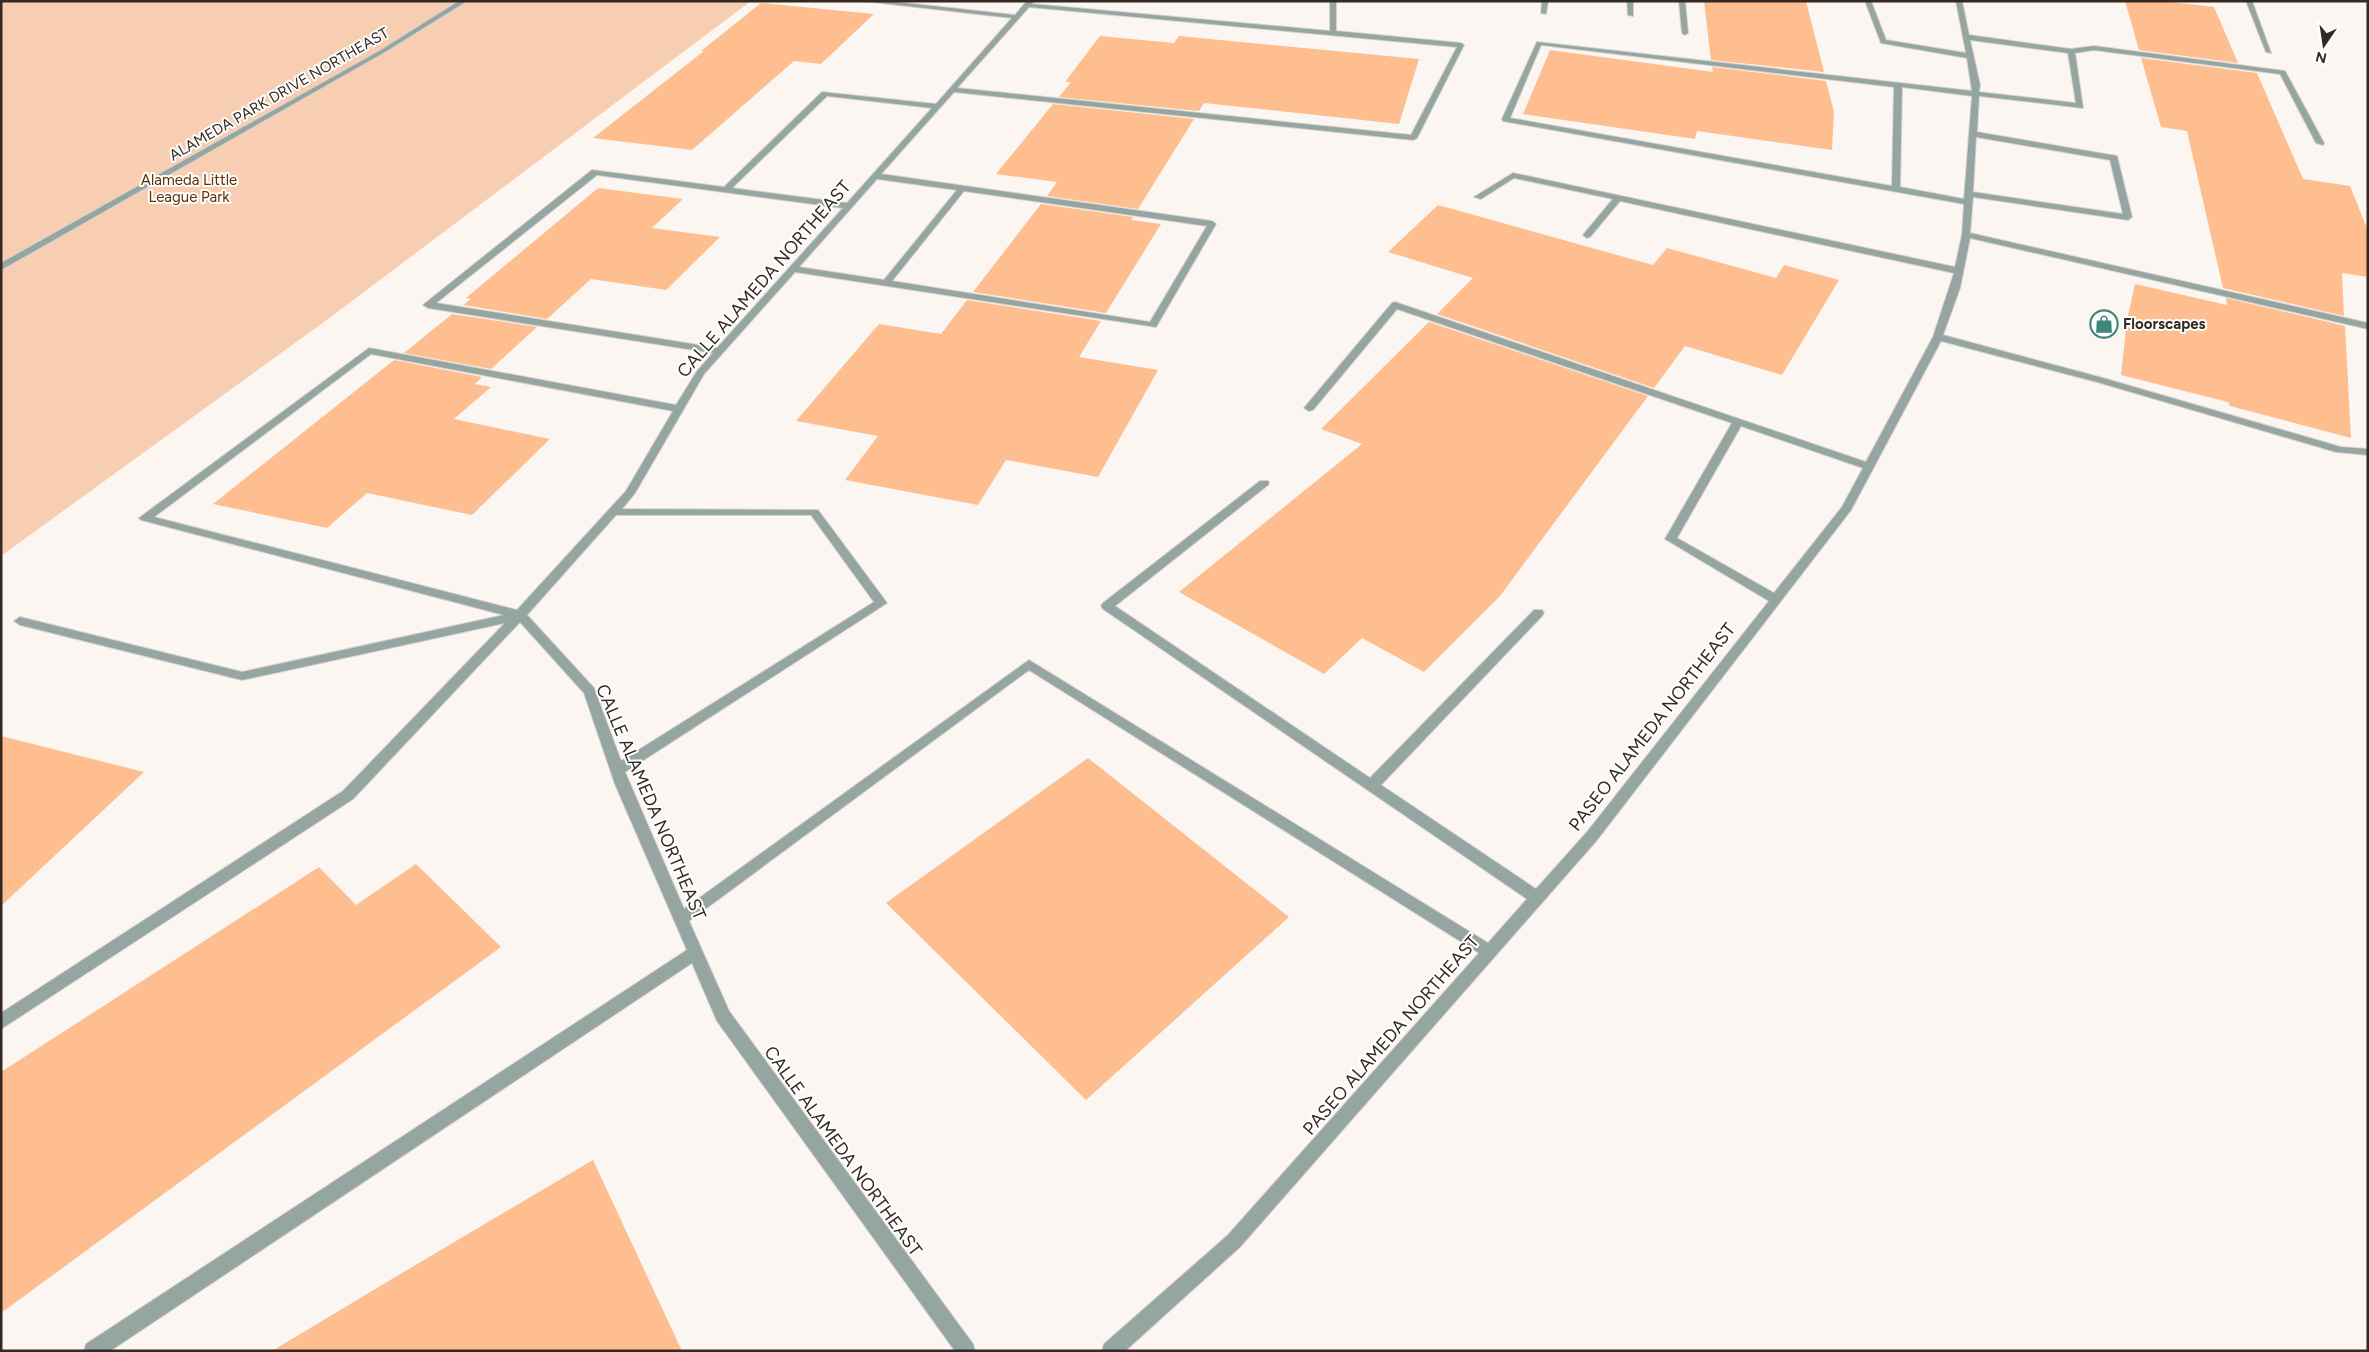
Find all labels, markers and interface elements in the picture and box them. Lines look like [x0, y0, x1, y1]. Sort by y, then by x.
north arrow [2299, 20, 2349, 70]
street label: ALAMEDA PARK DRIVE NORTHEAST [166, 23, 393, 164]
text: N [2314, 48, 2328, 67]
park label: Alameda Little League Park [141, 171, 237, 206]
street label: CALLE ALAMEDA NORTHEAST [672, 176, 856, 382]
shop icon: Floorscapes [2089, 309, 2119, 339]
place label: Floorscapes [2123, 315, 2206, 333]
street label: PASEO ALAMEDA NORTHEAST [1564, 619, 1740, 835]
street label: CALLE ALAMEDA NORTHEAST [591, 681, 711, 923]
street label: PASEO ALAMEDA NORTHEAST [1298, 930, 1484, 1139]
street label: CALLE ALAMEDA NORTHEAST [759, 1042, 927, 1260]

